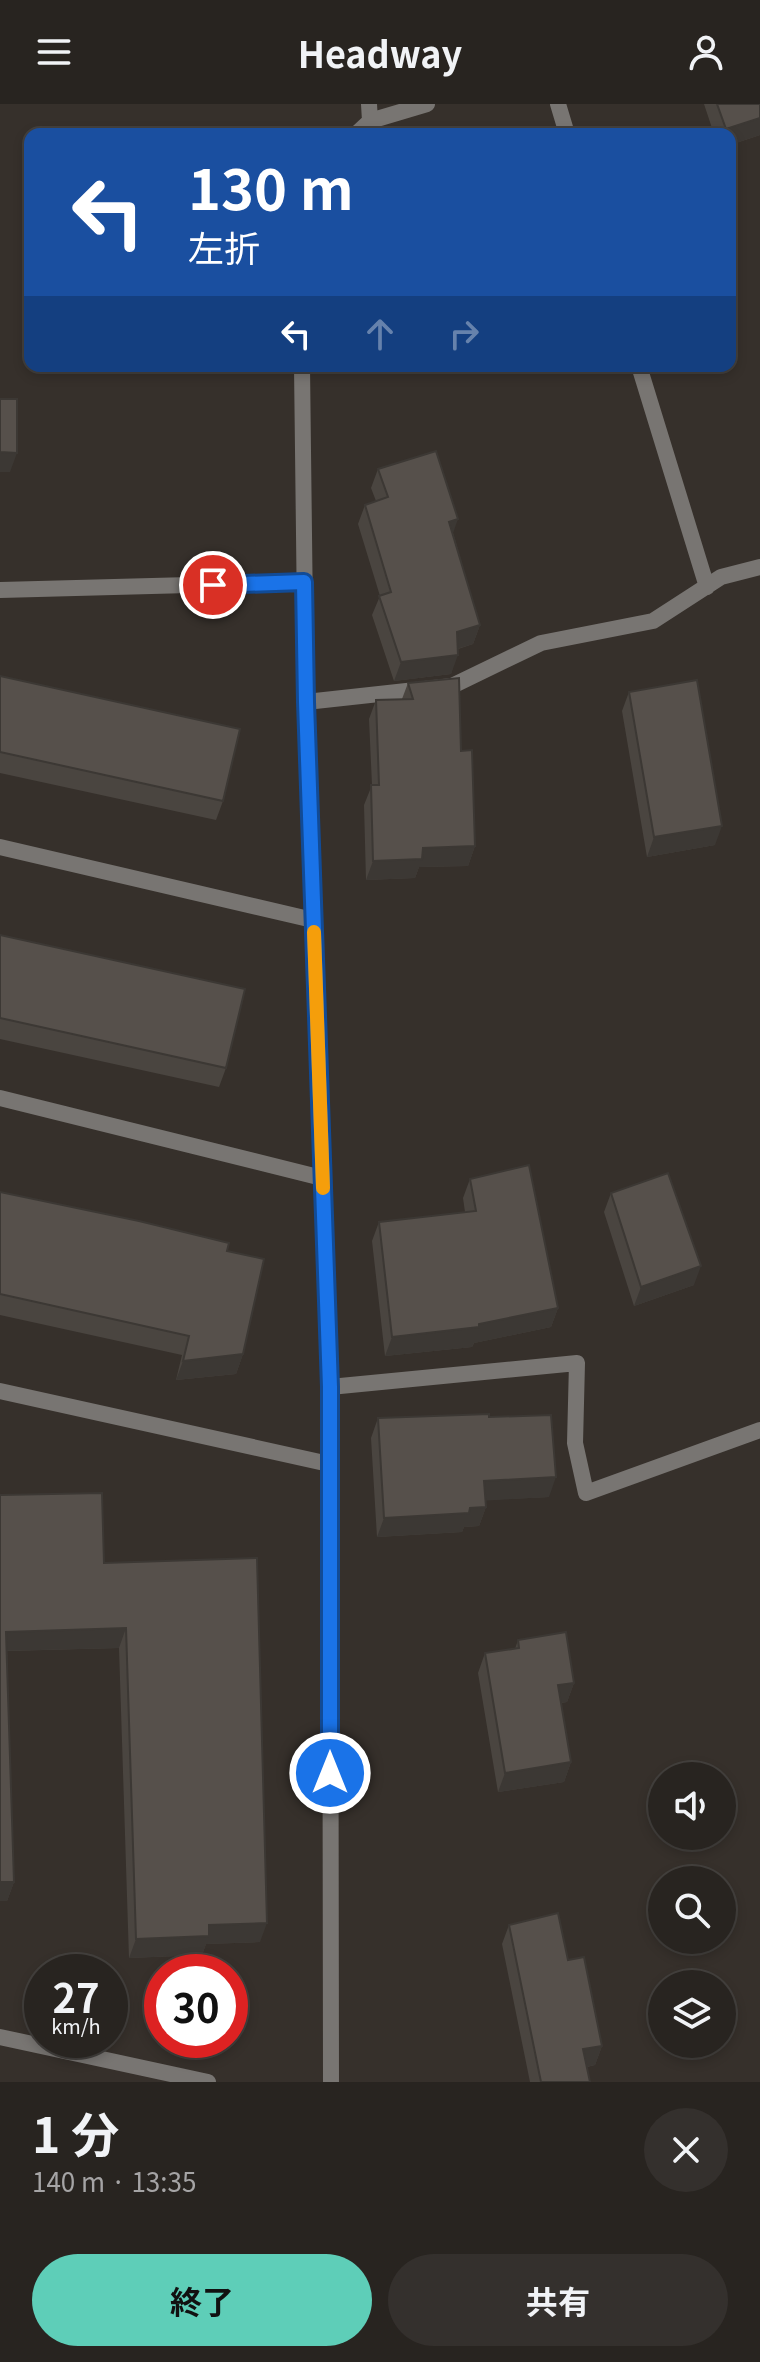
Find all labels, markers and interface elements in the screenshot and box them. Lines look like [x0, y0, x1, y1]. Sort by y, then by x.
text: Headway [298, 26, 462, 78]
icon: menu [32, 30, 76, 74]
icon: person [684, 30, 728, 74]
text: 130 m [188, 145, 354, 226]
icon: left [56, 160, 160, 264]
text: 左折 [188, 220, 260, 272]
icon: left [274, 312, 318, 356]
icon: ahead [358, 312, 402, 356]
icon: right [442, 312, 486, 356]
pin [179, 551, 247, 619]
icon: arrive [191, 563, 235, 607]
position arrow [288, 1731, 372, 1815]
map controls [648, 1762, 736, 2058]
button: sound [648, 1762, 736, 1850]
button: search [648, 1866, 736, 1954]
speed limit sign: 30 [144, 1954, 248, 2058]
text: 27 [52, 1967, 100, 2025]
button: layers [648, 1970, 736, 2058]
text: km/h [51, 2011, 101, 2040]
text: 1 分 [32, 2097, 119, 2167]
button: close [644, 2108, 728, 2192]
text: 140 m · 13:35 [32, 2162, 196, 2199]
button: 終了 [32, 2254, 372, 2346]
button: 共有 [388, 2254, 728, 2346]

